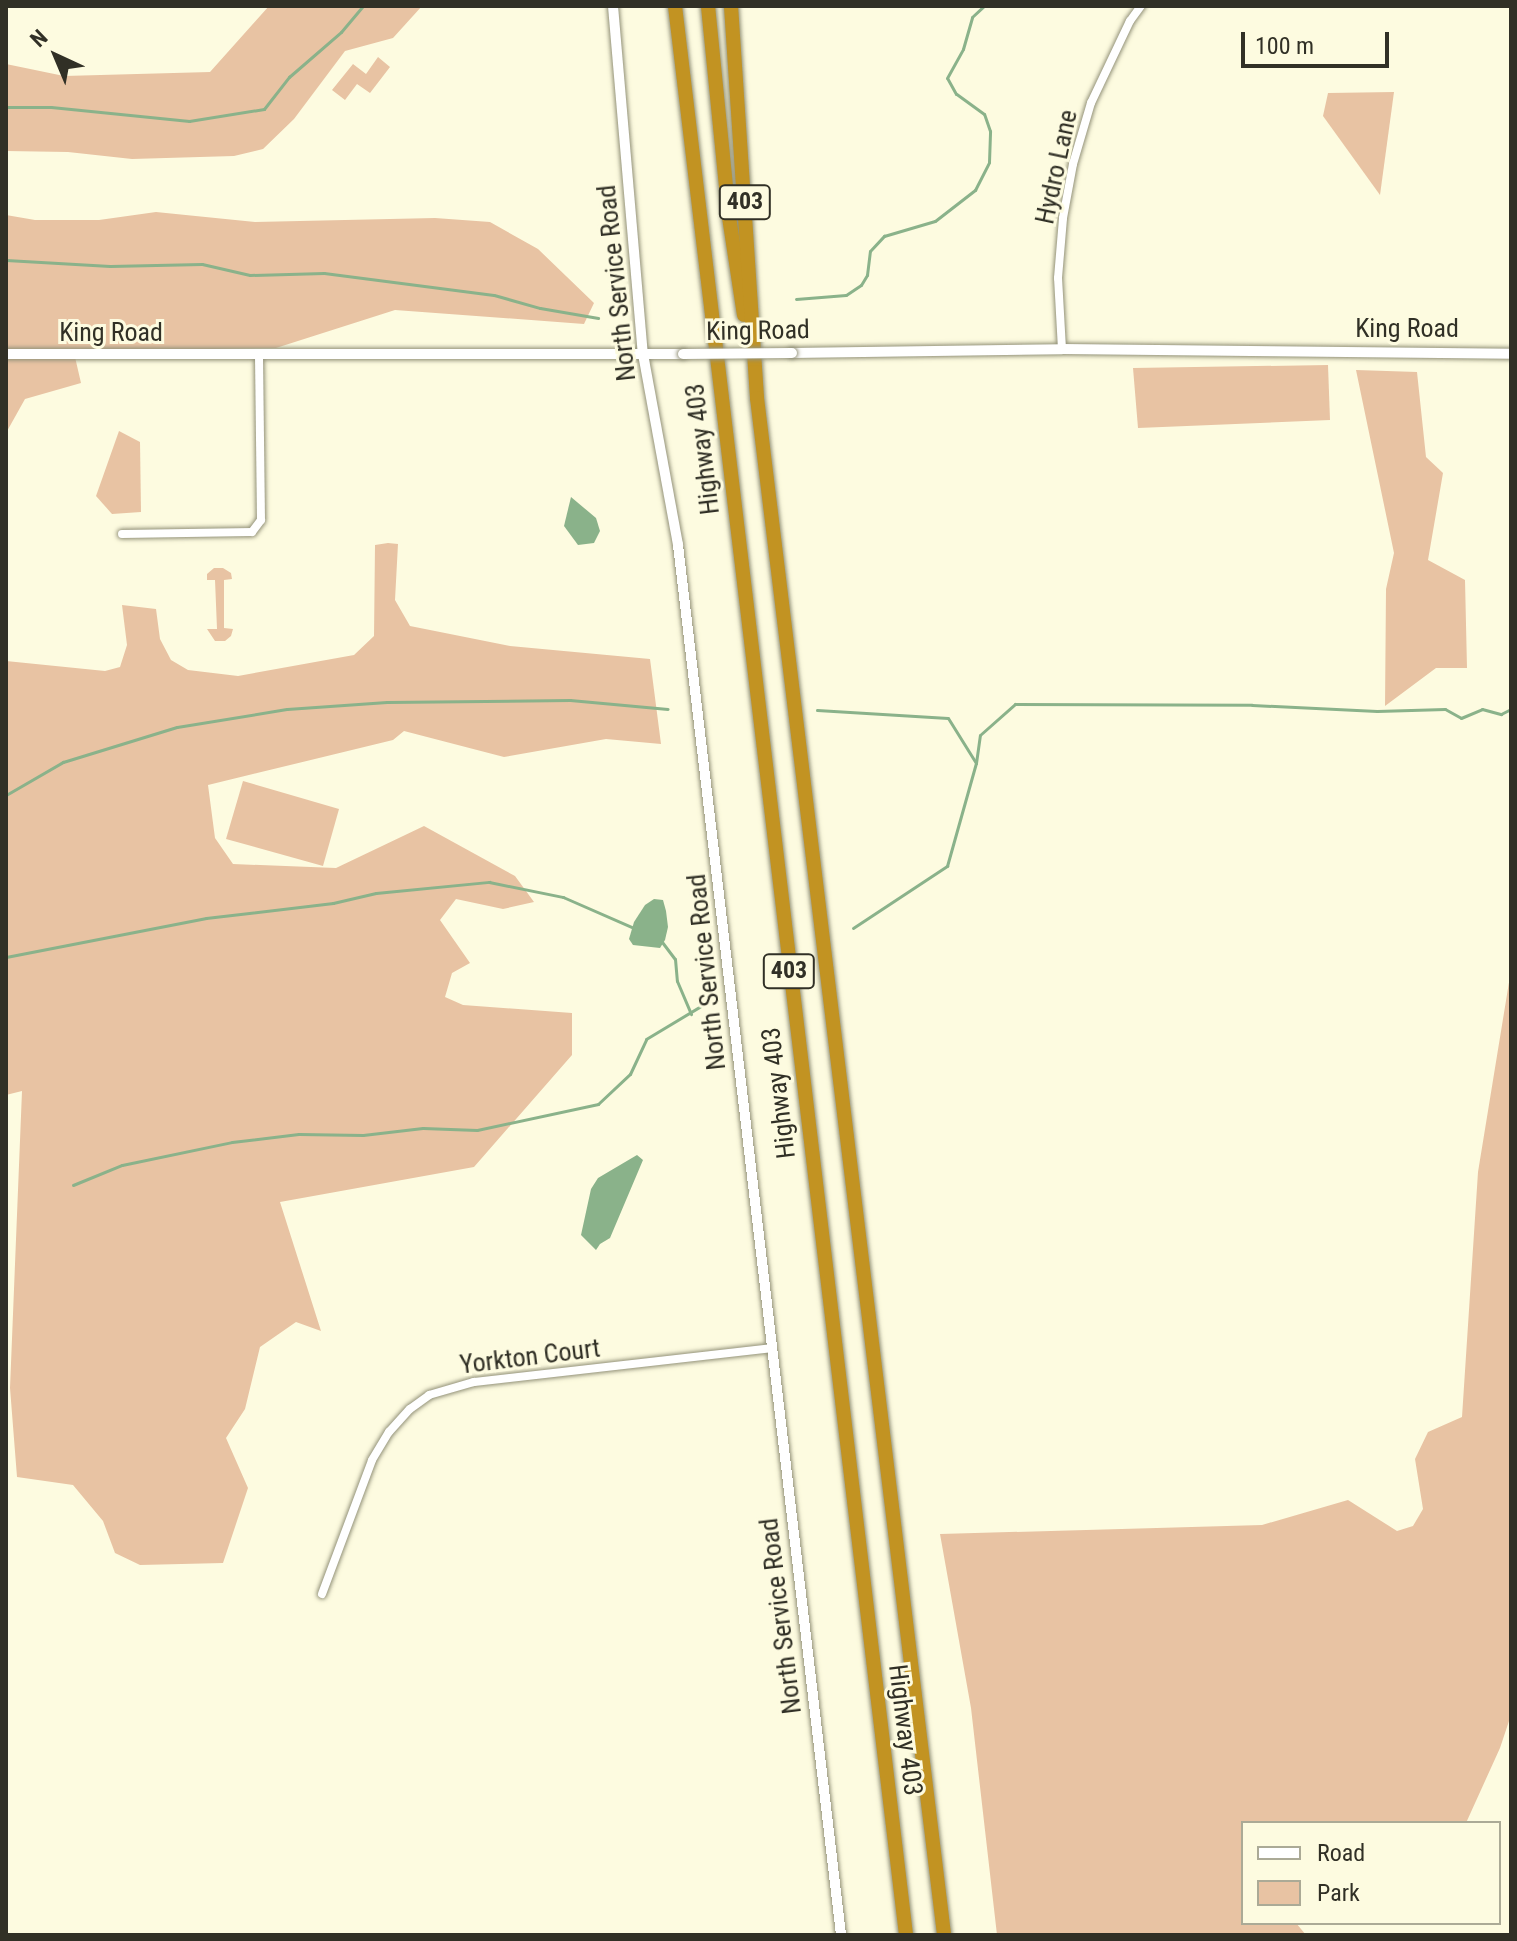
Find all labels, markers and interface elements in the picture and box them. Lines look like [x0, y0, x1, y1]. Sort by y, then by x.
north arrow [16, 16, 96, 96]
scale bar [1245, 16, 1393, 66]
text: N [25, 25, 53, 52]
text: 100 m [1255, 32, 1314, 60]
street label: Hydro Lane [1030, 107, 1084, 227]
road number: 403 [717, 182, 773, 222]
street label: North Service Road [591, 183, 643, 383]
street label: King Road [1355, 313, 1459, 345]
street label: King Road [706, 314, 810, 348]
street label: King Road [59, 317, 163, 349]
street label: Highway 403 [679, 382, 727, 516]
street label: North Service Road [681, 872, 733, 1072]
road number: 403 [761, 951, 817, 991]
street label: Highway 403 [755, 1026, 803, 1160]
street label: Yorkton Court [458, 1333, 602, 1381]
street label: North Service Road [753, 1516, 809, 1716]
street label: Highway 403 [881, 1663, 929, 1797]
legend [1241, 1821, 1501, 1925]
text: Road [1317, 1839, 1365, 1867]
text: Park [1317, 1879, 1360, 1907]

